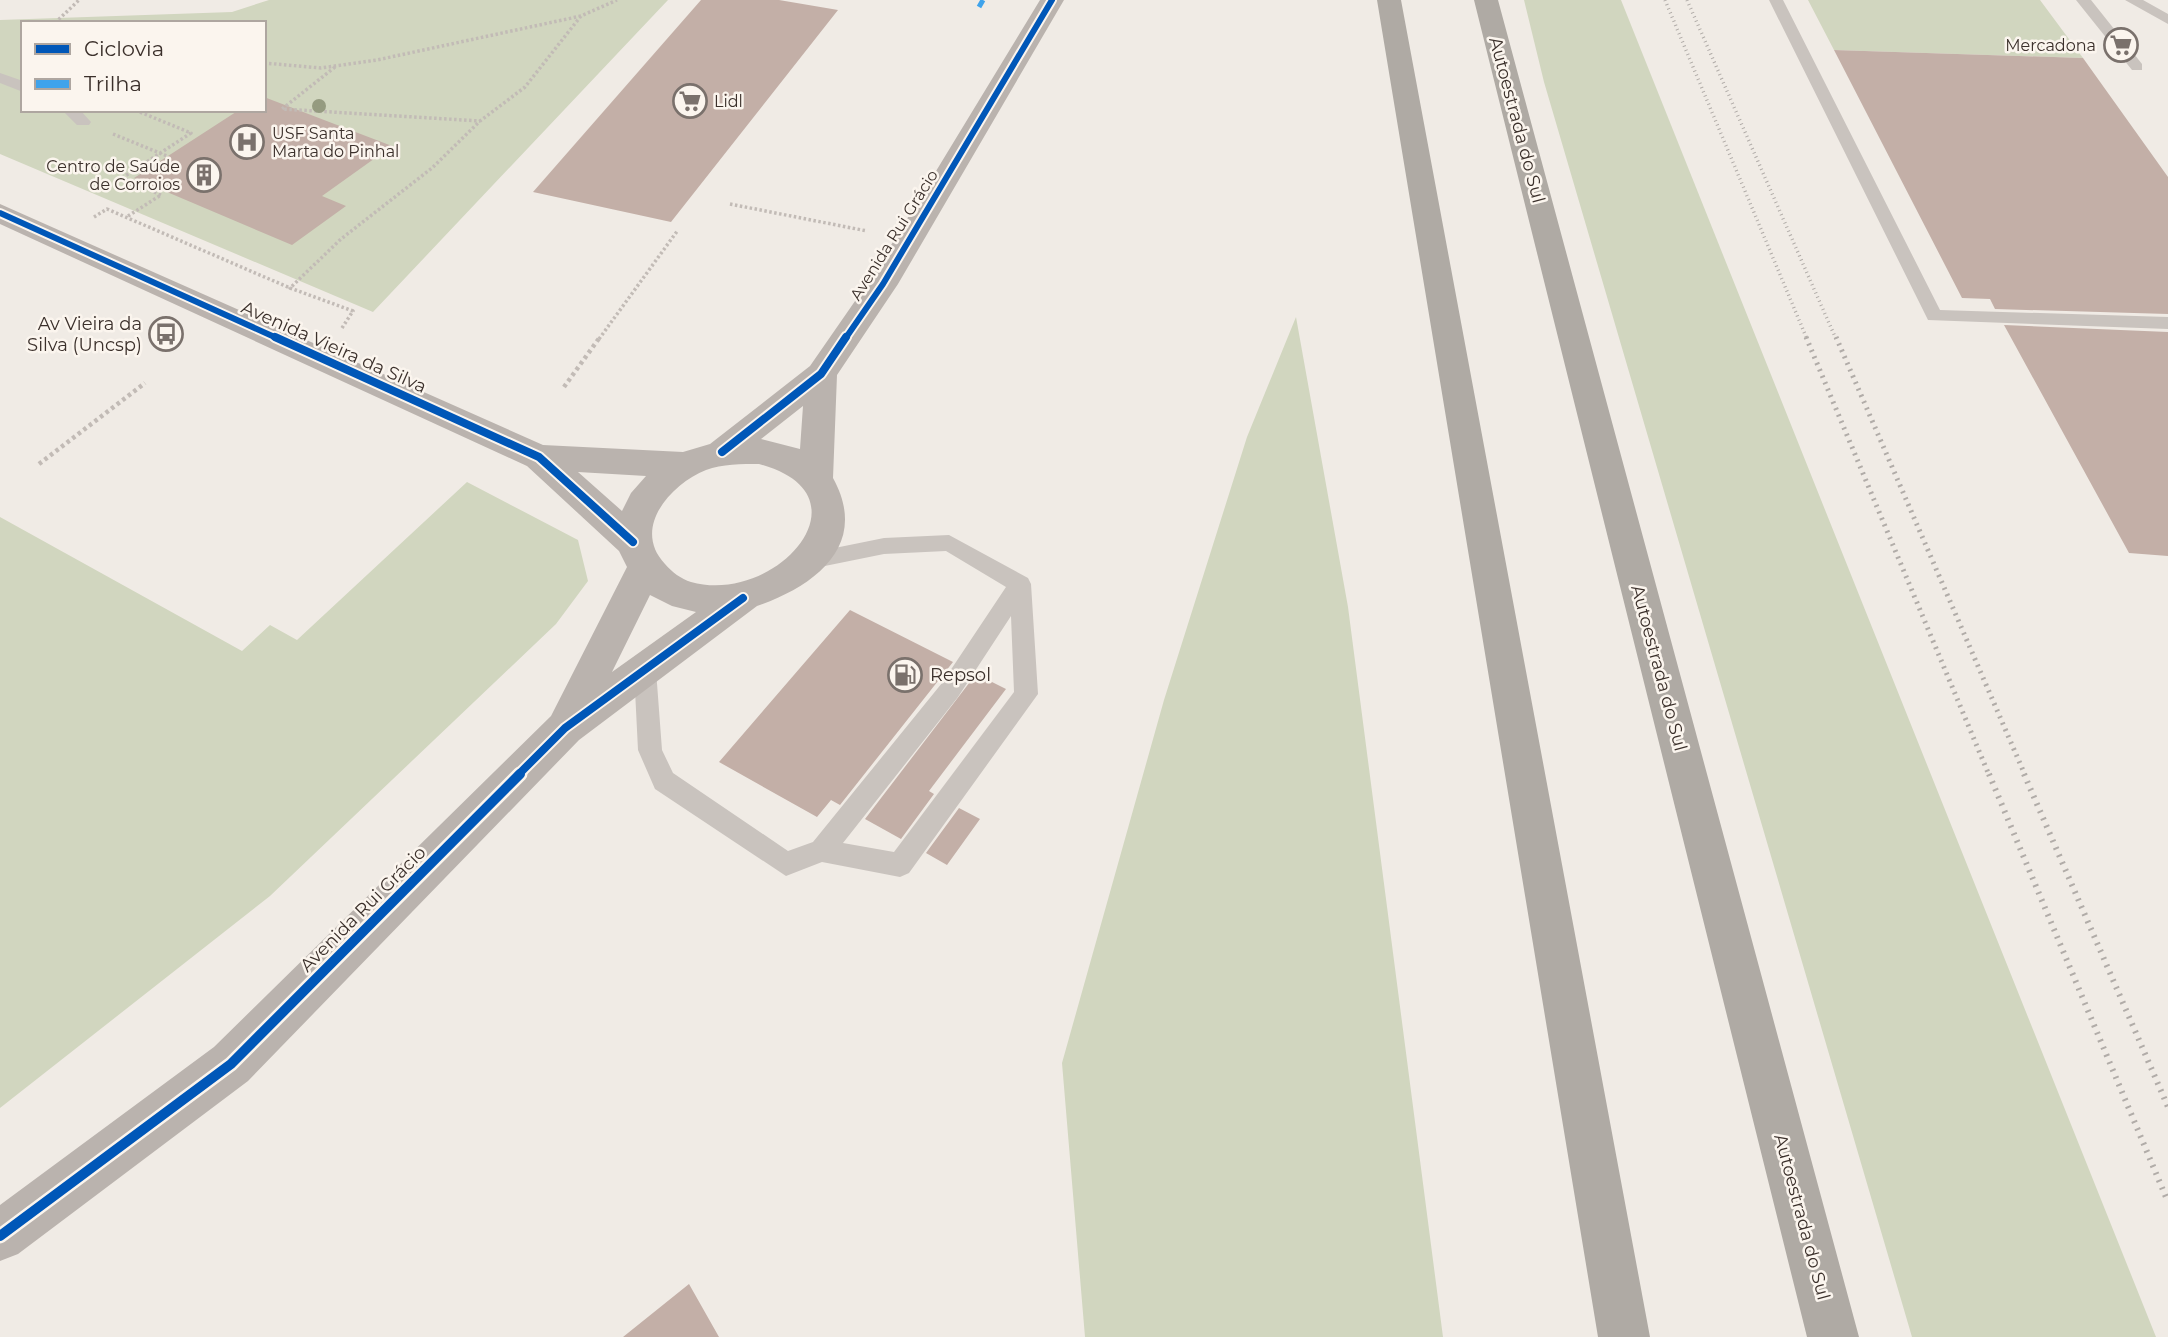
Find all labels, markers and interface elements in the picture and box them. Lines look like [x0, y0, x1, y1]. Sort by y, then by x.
legend [21, 21, 266, 112]
supermarket icon: Mercadona [2102, 26, 2140, 64]
street label: Autoestrada do Sul [1484, 35, 1550, 205]
text: Ciclovia [84, 36, 164, 61]
place label: Mercadona [2005, 36, 2096, 55]
text: Trilha [84, 71, 142, 96]
supermarket icon: Lidl [671, 82, 709, 120]
place label: Lidl [714, 92, 743, 111]
hospital icon: USF Santa Marta do Pinhal [228, 123, 266, 161]
place label: USF Santa Marta do Pinhal [272, 124, 399, 161]
building icon: Centro de Saúde de Corroios [185, 156, 223, 194]
place label: Centro de Saúde de Corroios [46, 157, 180, 194]
street label: Avenida Rui Grácio [846, 166, 942, 304]
street label: Avenida Vieira da Silva [238, 296, 430, 398]
place label: Av Vieira da Silva (Uncsp) [27, 313, 142, 356]
bus stop icon: Av Vieira da Silva (Uncsp) [147, 315, 185, 353]
street label: Autoestrada do Sul [1626, 583, 1692, 753]
fuel station icon: Repsol [886, 656, 924, 694]
place label: Repsol [930, 664, 991, 686]
street label: Avenida Rui Grácio [295, 841, 431, 977]
street label: Autoestrada do Sul [1769, 1132, 1835, 1302]

